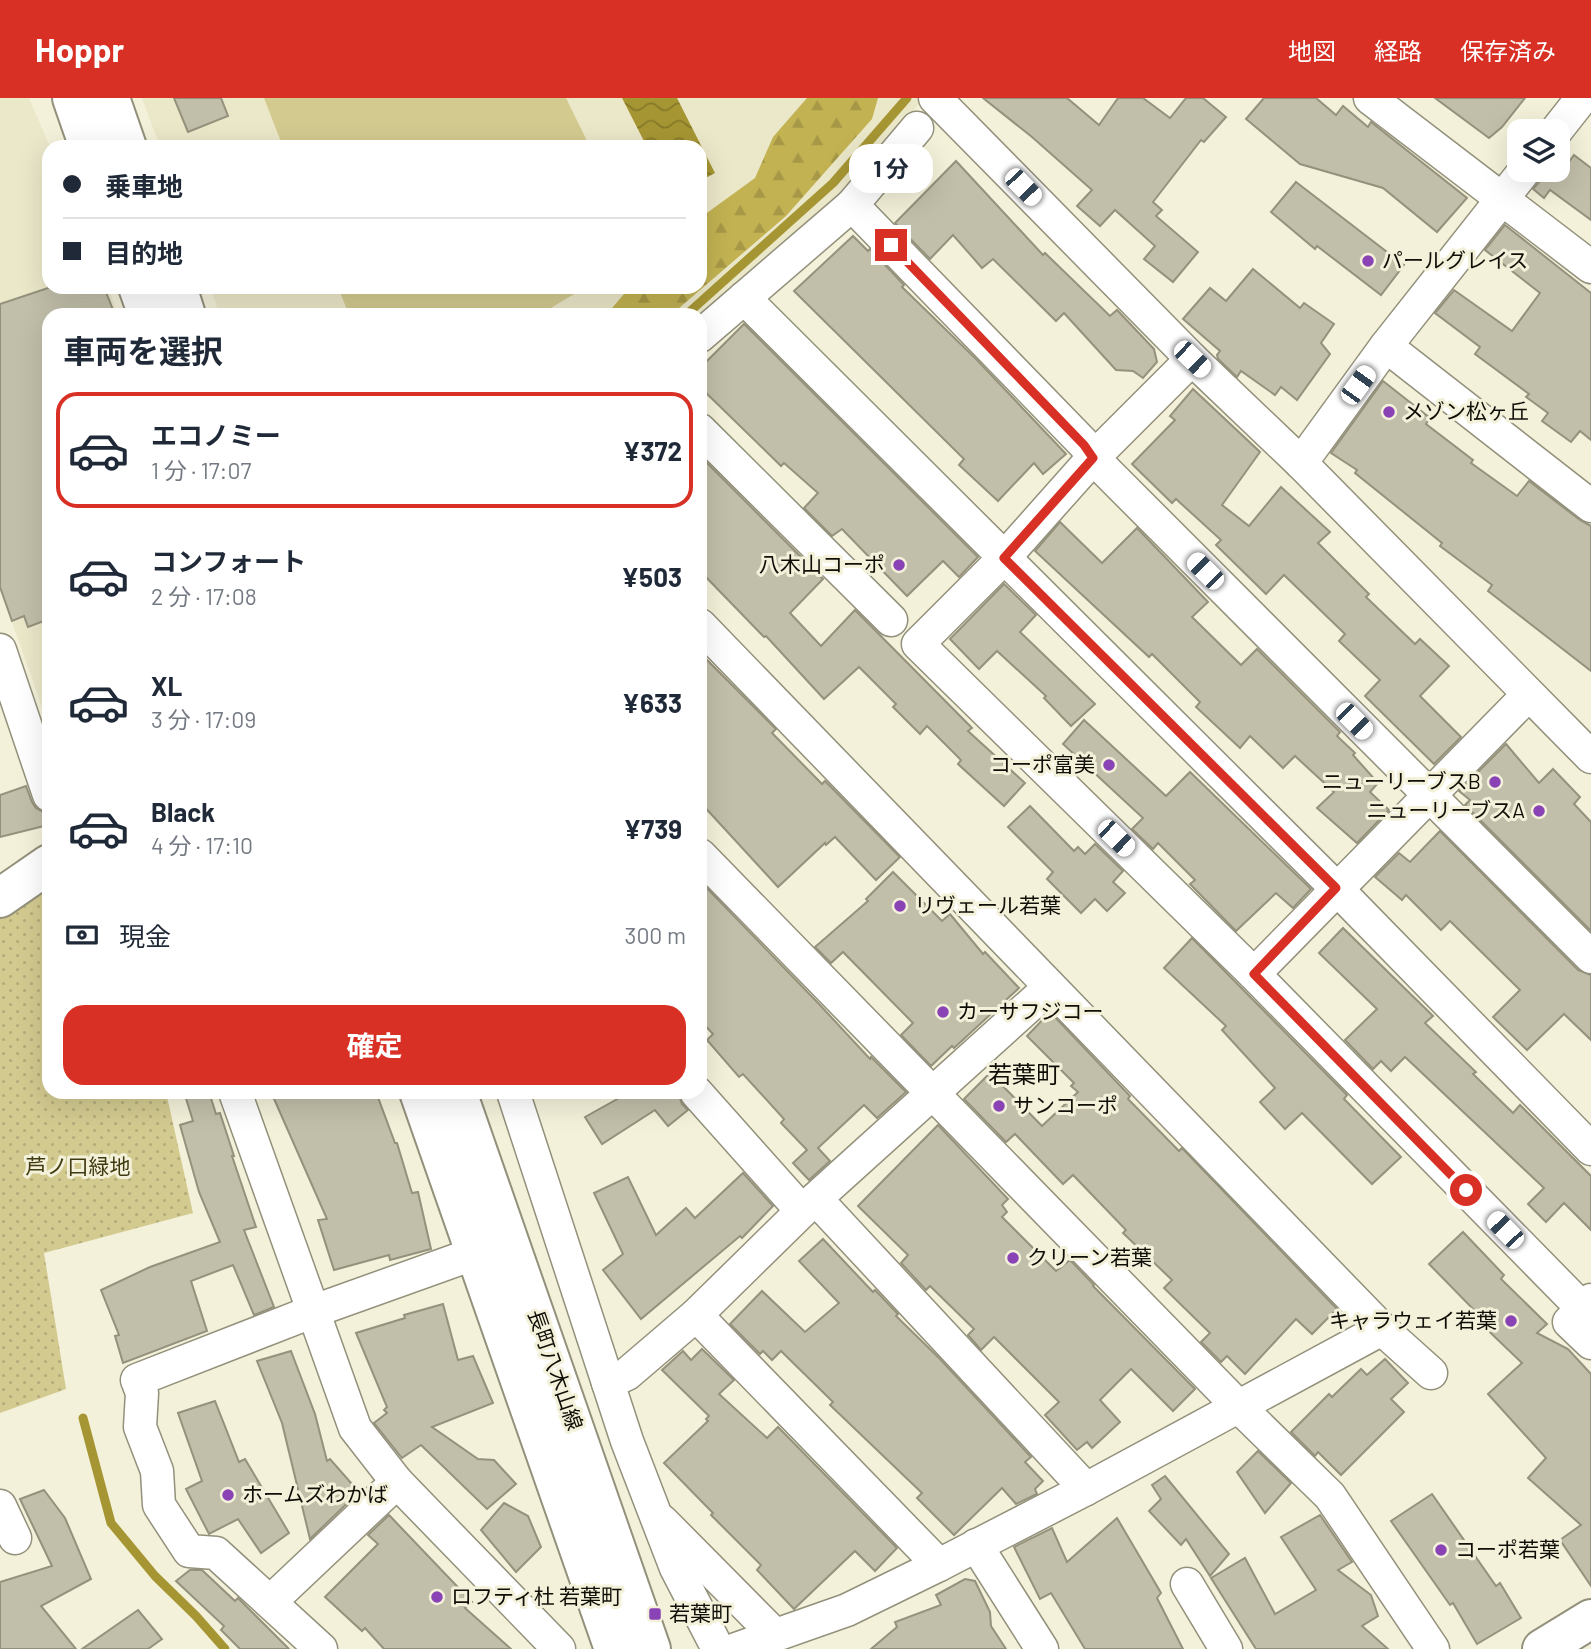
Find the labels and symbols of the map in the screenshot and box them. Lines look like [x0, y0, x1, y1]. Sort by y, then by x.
callout: 1 分 [849, 144, 933, 192]
car [1001, 165, 1046, 209]
route end [875, 229, 907, 261]
place label: パールグレイス [1382, 247, 1528, 272]
marker: パールグレイス [1360, 253, 1376, 269]
car [1170, 337, 1215, 381]
car [1338, 362, 1379, 408]
place label: メゾン松ヶ丘 [1403, 398, 1529, 423]
marker: メゾン松ヶ丘 [1381, 404, 1397, 420]
car [1183, 549, 1228, 593]
place label: 八木山コーポ [759, 551, 885, 576]
marker: 八木山コーポ [891, 557, 907, 573]
car [1332, 699, 1377, 743]
place label: コーポ富美 [990, 751, 1095, 776]
marker: コーポ富美 [1101, 757, 1117, 773]
place label: ニューリーブスB [1322, 768, 1481, 793]
marker: ニューリーブスB [1487, 774, 1503, 790]
place label: ニューリーブスA [1367, 797, 1525, 822]
marker: ニューリーブスA [1531, 803, 1547, 819]
car [1094, 816, 1139, 860]
place label: リヴェール若葉 [914, 892, 1061, 917]
marker: リヴェール若葉 [892, 898, 908, 914]
place label: カーサフジコー [957, 998, 1104, 1023]
marker: カーサフジコー [935, 1004, 951, 1020]
district label: 若葉町 [988, 1059, 1060, 1088]
place label: サンコーポ [1013, 1092, 1118, 1117]
marker: サンコーポ [991, 1098, 1007, 1114]
park label: 芦ノ口緑地 [26, 1153, 131, 1178]
route start [1450, 1174, 1482, 1206]
car [1483, 1208, 1528, 1252]
place label: クリーン若葉 [1027, 1244, 1152, 1269]
marker: クリーン若葉 [1005, 1250, 1021, 1266]
street label: 長町八木山線 [524, 1306, 589, 1433]
place label: キャラウェイ若葉 [1329, 1307, 1497, 1332]
marker: キャラウェイ若葉 [1503, 1313, 1519, 1329]
place label: ホームズわかば [242, 1481, 388, 1506]
marker: ホームズわかば [220, 1487, 236, 1503]
place label: コーポ若葉 [1455, 1536, 1560, 1561]
marker: コーポ若葉 [1433, 1542, 1449, 1558]
place label: ロフティ杜 若葉町 [451, 1583, 622, 1608]
marker: ロフティ杜 若葉町 [429, 1589, 445, 1605]
place label: 若葉町 [669, 1600, 732, 1625]
marker: 若葉町 [647, 1606, 663, 1622]

